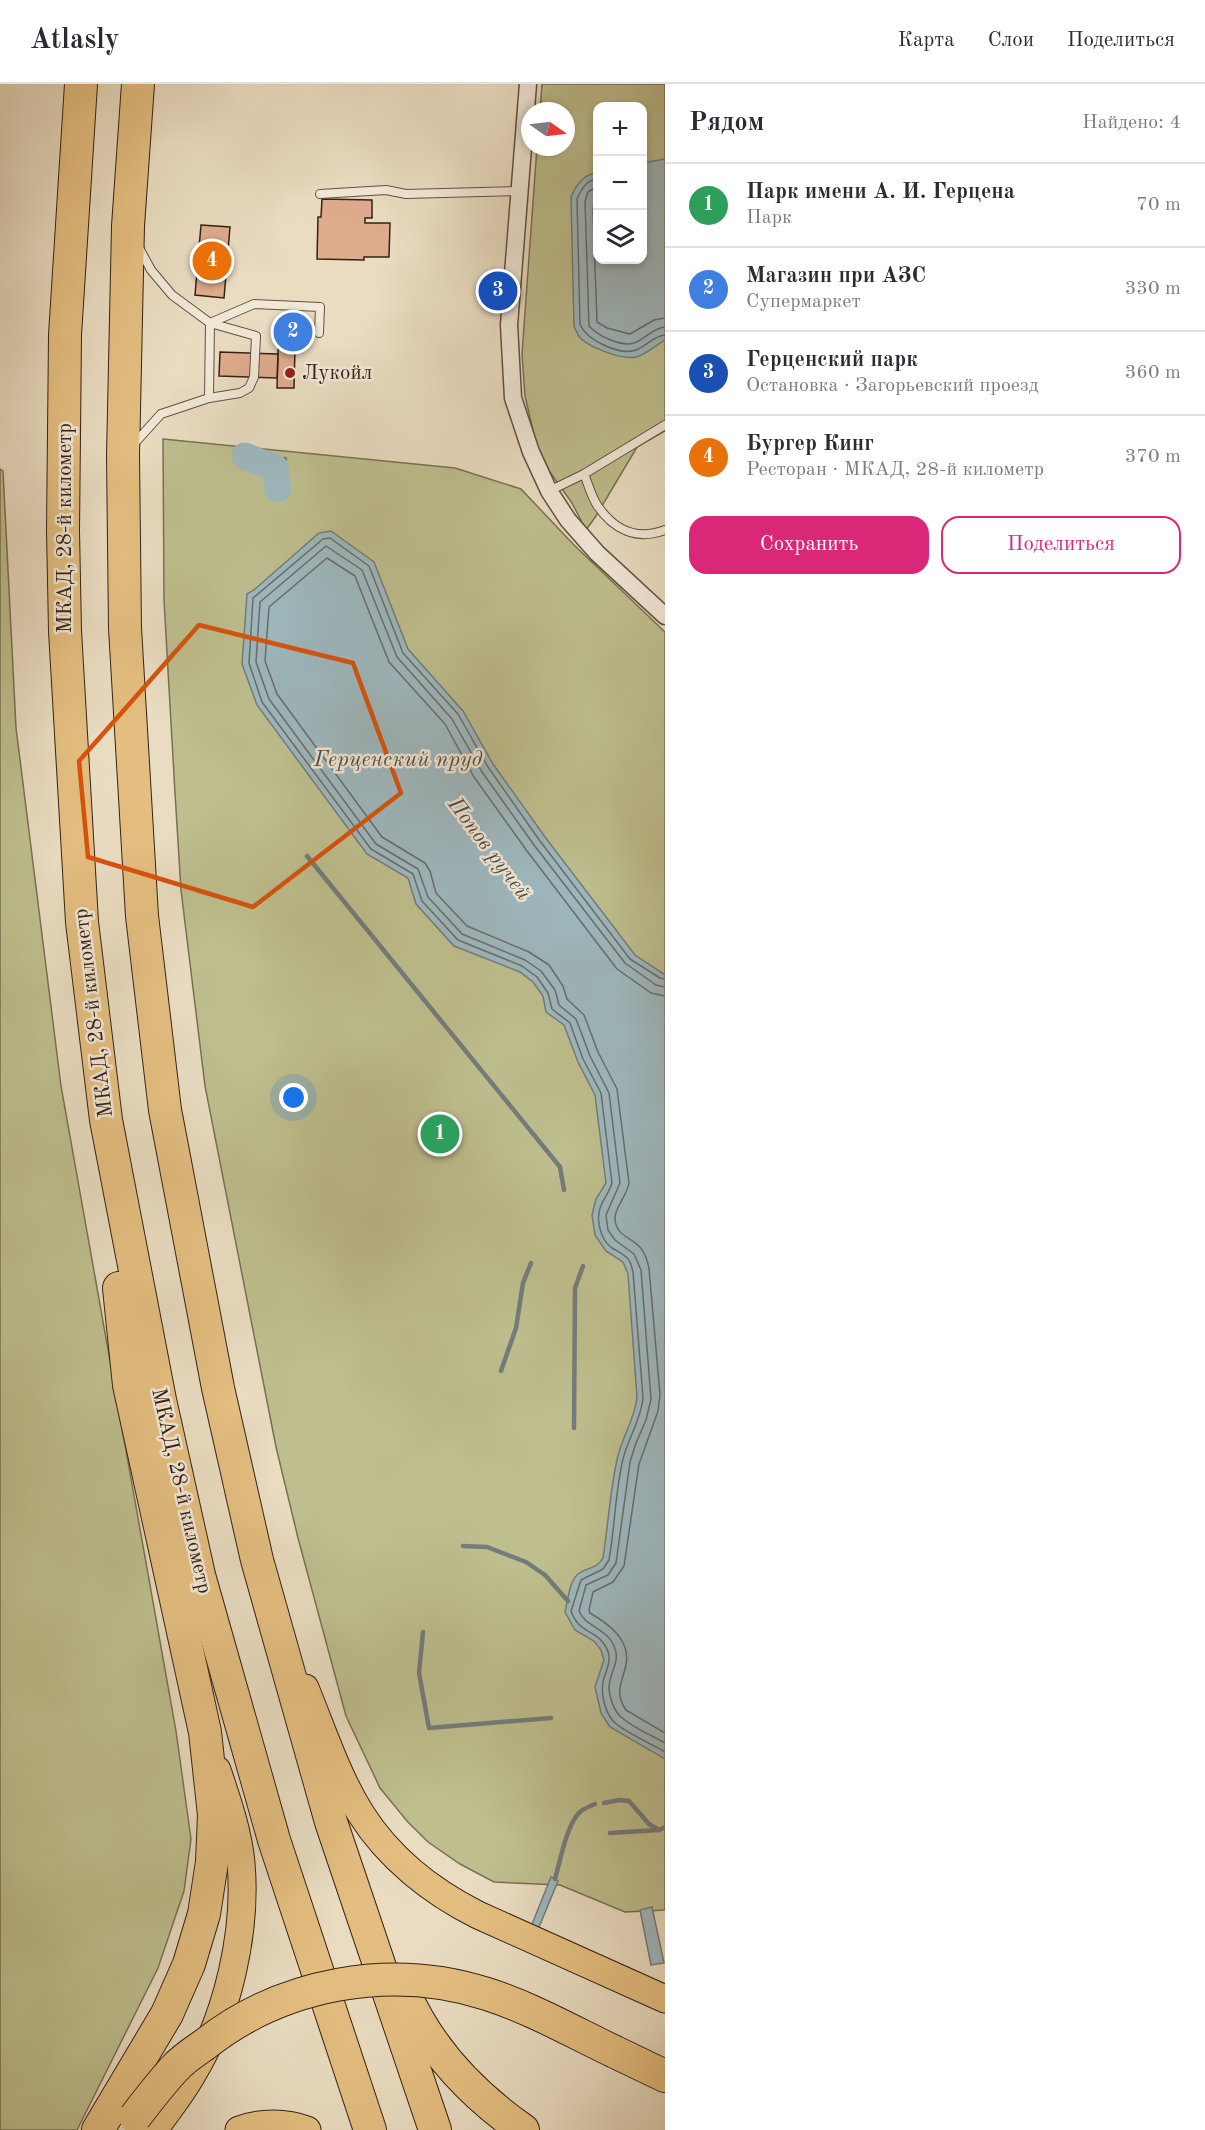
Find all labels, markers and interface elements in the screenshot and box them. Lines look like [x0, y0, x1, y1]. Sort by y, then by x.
text: Atlasly [30, 27, 120, 55]
text: Карта [898, 30, 955, 51]
text: Слои [988, 30, 1034, 51]
text: Поделиться [1067, 30, 1175, 51]
north arrow [521, 102, 575, 156]
map controls [593, 102, 647, 264]
button: + [593, 102, 647, 156]
text: Рядом [689, 110, 764, 136]
text: Найдено: 4 [1082, 113, 1181, 133]
button: − [593, 156, 647, 210]
text: Парк имени А. И. Герцена [746, 181, 1015, 203]
text: 1 [703, 195, 714, 215]
text: 70 m [1136, 195, 1181, 215]
text: Парк [746, 208, 792, 228]
button: layers [593, 210, 647, 264]
pin: 4 [192, 238, 232, 284]
text: Магазин при АЗС [746, 265, 926, 287]
pin: 3 [478, 268, 518, 314]
text: 2 [703, 279, 714, 299]
text: 330 m [1125, 279, 1181, 299]
text: Супермаркет [746, 292, 861, 312]
pin: 2 [274, 310, 312, 354]
text: Герценский парк [746, 349, 918, 371]
place label: Лукойл [302, 363, 372, 384]
text: 3 [703, 363, 714, 383]
text: 360 m [1125, 363, 1181, 383]
marker: Лукойл [283, 366, 297, 380]
text: Остановка · Загорьевский проезд [746, 376, 1038, 396]
street label: МКАД, 28-й километр [55, 423, 76, 633]
text: Бургер Кинг [746, 433, 874, 455]
text: 4 [703, 447, 714, 467]
text: 370 m [1125, 447, 1181, 467]
text: Ресторан · МКАД, 28-й километр [746, 460, 1044, 480]
button: Сохранить [689, 516, 929, 574]
button: Поделиться [941, 516, 1181, 574]
water label: Герценский пруд [313, 749, 482, 771]
water label: Попов ручей [443, 793, 535, 905]
street label: МКАД, 28-й километр [71, 907, 117, 1119]
your location [279, 1083, 308, 1112]
pin: 1 [420, 1112, 460, 1156]
street label: МКАД, 28-й километр [147, 1386, 215, 1596]

